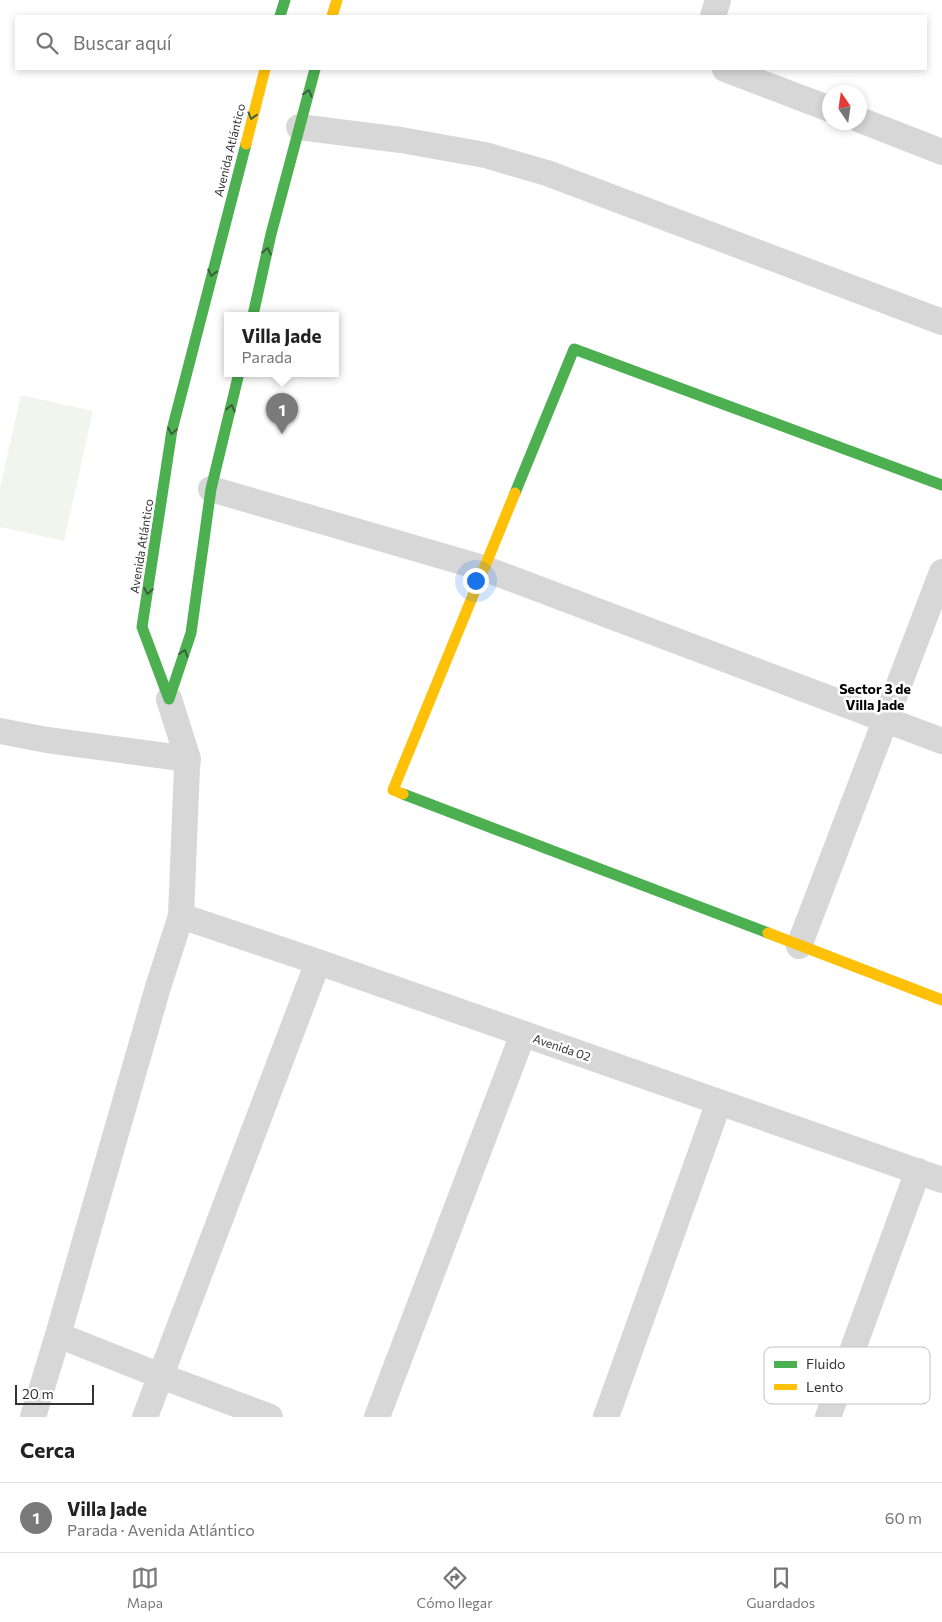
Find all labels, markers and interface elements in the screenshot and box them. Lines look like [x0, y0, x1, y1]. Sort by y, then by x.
search box [15, 15, 927, 70]
icon: search [33, 29, 61, 57]
text: Buscar aquí [73, 31, 172, 54]
north arrow [822, 85, 867, 130]
one-way arrow [303, 90, 313, 98]
street label: Avenida Atlántico [211, 102, 247, 198]
one-way arrow [247, 111, 258, 120]
one-way arrow [261, 246, 272, 255]
one-way arrow [208, 269, 218, 277]
popup [224, 312, 339, 377]
text: Villa Jade [242, 324, 321, 347]
text: Parada [242, 347, 292, 366]
pin: 1 [266, 393, 298, 434]
one-way arrow [225, 403, 236, 412]
one-way arrow [168, 426, 178, 435]
street label: Avenida Atlántico [127, 498, 155, 594]
your location [463, 568, 489, 594]
one-way arrow [143, 587, 153, 596]
one-way arrow [179, 649, 189, 658]
district label: Sector 3 de Villa Jade [839, 680, 911, 713]
street label: Avenida 02 [531, 1031, 593, 1063]
legend [764, 1347, 930, 1404]
text: Fluido [806, 1355, 845, 1372]
text: Lento [806, 1378, 843, 1395]
scale bar [15, 1382, 94, 1405]
text: 20 m [22, 1385, 54, 1402]
text: Cerca [20, 1437, 75, 1462]
text: Villa Jade [67, 1497, 147, 1520]
text: 1 [32, 1508, 40, 1527]
text: 60 m [885, 1508, 922, 1527]
text: Parada · Avenida Atlántico [67, 1520, 255, 1539]
tab: Mapa [127, 1564, 163, 1611]
tab: Cómo llegar [417, 1564, 493, 1611]
tab: Guardados [746, 1564, 815, 1611]

